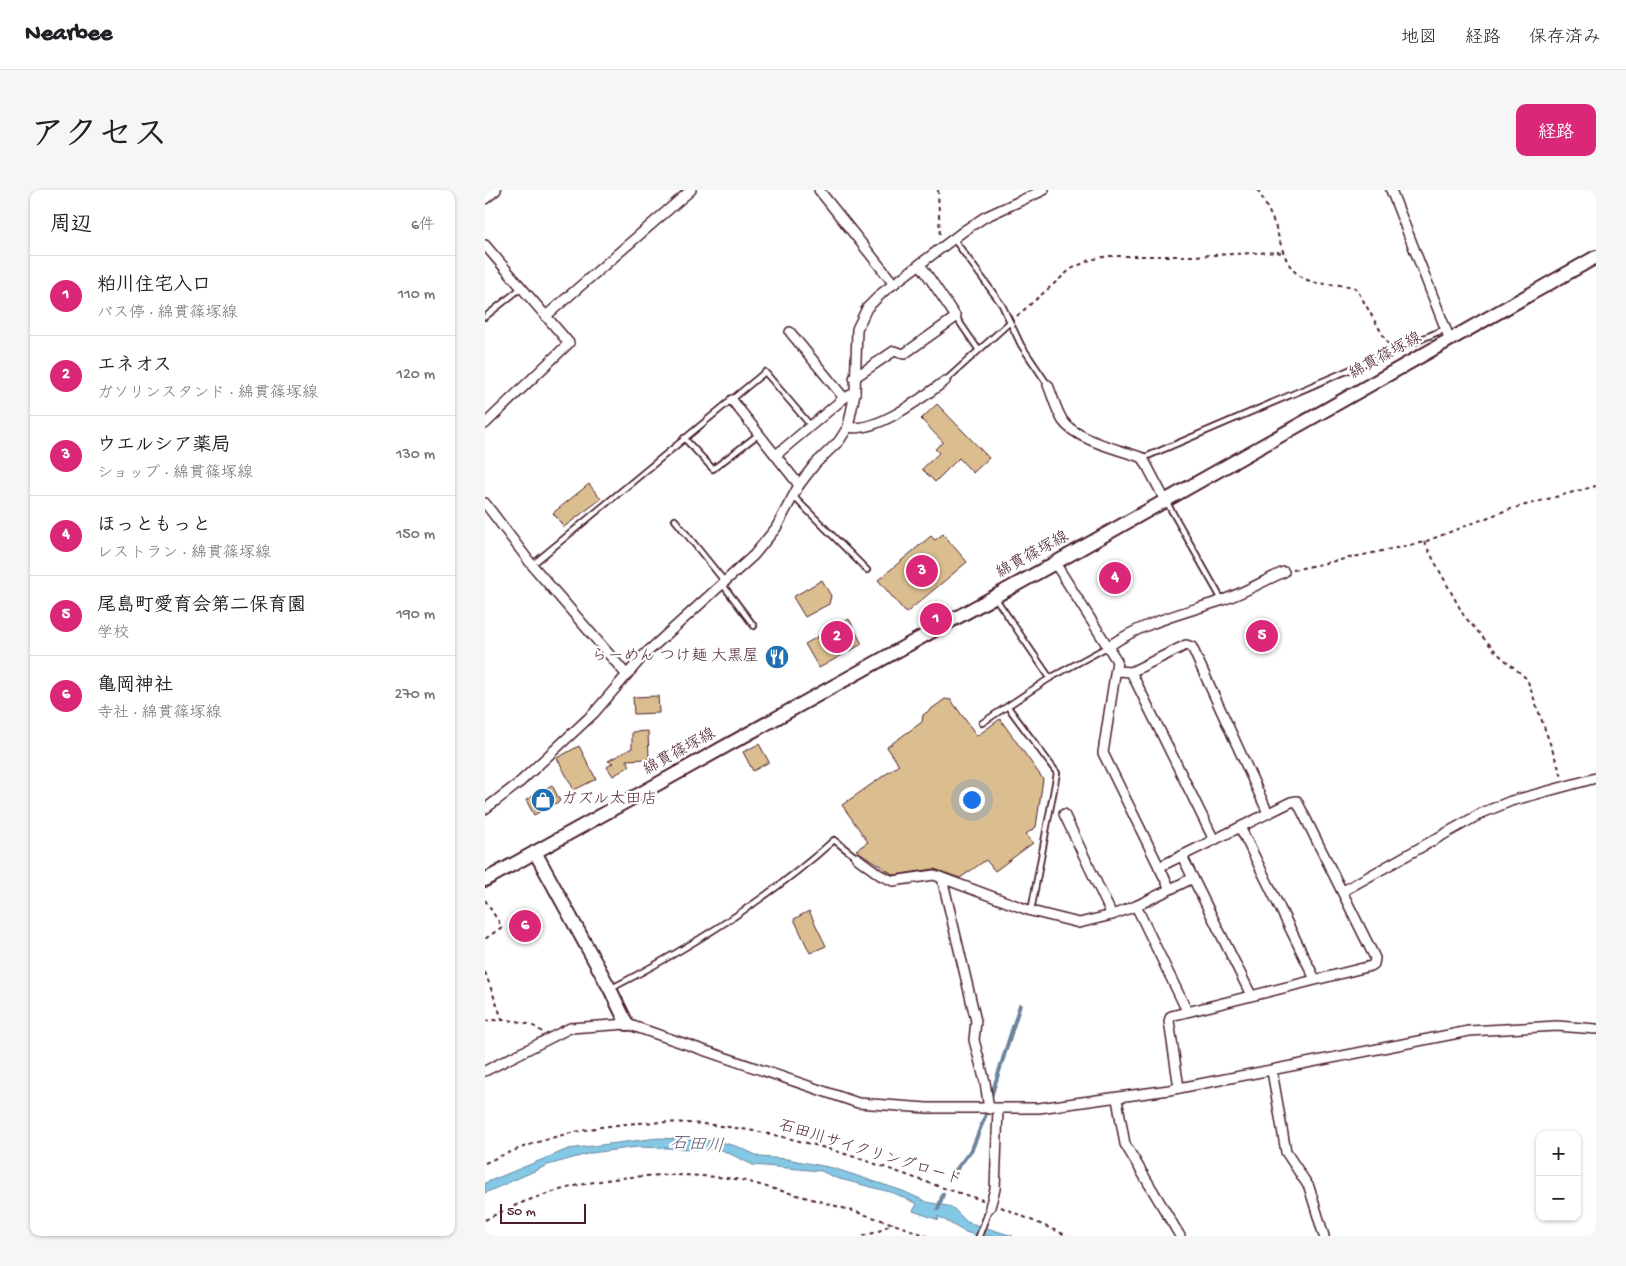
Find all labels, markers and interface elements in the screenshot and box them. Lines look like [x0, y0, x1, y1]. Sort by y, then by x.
text: Nearbee [25, 20, 112, 49]
text: 地図 [1401, 28, 1437, 49]
text: 経路 [1465, 28, 1501, 49]
text: 保存済み [1529, 28, 1601, 49]
button: 経路 [1516, 104, 1596, 156]
text: アクセス [30, 117, 168, 158]
text: 周辺 [50, 214, 92, 239]
text: 6件 [411, 217, 435, 236]
text: 粕川住宅入口 [97, 275, 211, 298]
text: 1 [63, 286, 69, 305]
text: 110 m [398, 286, 435, 305]
text: バス停 · 綿貫篠塚線 [97, 305, 238, 324]
street label: 綿貫篠塚線 [1345, 328, 1426, 385]
text: エネオス [97, 355, 172, 378]
text: 2 [62, 366, 70, 385]
text: 120 m [396, 366, 435, 385]
text: ガソリンスタンド · 綿貫篠塚線 [97, 385, 318, 404]
text: ウエルシア薬局 [97, 435, 230, 458]
text: 3 [62, 446, 70, 465]
text: 130 m [396, 446, 435, 465]
text: ショップ · 綿貫篠塚線 [97, 465, 253, 484]
text: ほっともっと [97, 515, 211, 538]
text: 4 [62, 526, 70, 545]
text: 150 m [396, 526, 435, 545]
street label: 綿貫篠塚線 [992, 527, 1073, 584]
text: レストラン · 綿貫篠塚線 [97, 545, 271, 564]
pin: 3 [906, 552, 938, 590]
pin: 4 [1099, 559, 1131, 597]
text: 尾島町愛育会第二保育園 [97, 595, 306, 618]
pin: 1 [920, 600, 952, 638]
text: 5 [62, 606, 70, 625]
text: 190 m [396, 606, 435, 625]
pin: 5 [1246, 617, 1278, 655]
pin: 2 [821, 618, 853, 656]
text: 学校 [97, 625, 129, 644]
restaurant icon: らーめん つけ麺 大黒屋 [764, 644, 790, 670]
place label: らーめん つけ麺 大黒屋 [591, 647, 759, 667]
text: 亀岡神社 [97, 675, 173, 698]
text: 6 [62, 686, 70, 705]
text: 270 m [395, 686, 435, 705]
text: 寺社 · 綿貫篠塚線 [97, 705, 222, 724]
street label: 綿貫篠塚線 [639, 724, 720, 781]
shop icon: ガズル太田店 [530, 787, 556, 813]
your location [959, 787, 985, 813]
place label: ガズル太田店 [561, 790, 657, 810]
pin: 6 [509, 907, 541, 945]
street label: 石田川サイクリングロード [776, 1116, 964, 1191]
map controls [1536, 1131, 1581, 1221]
button: + [1536, 1131, 1581, 1176]
water label: 石田川 [669, 1134, 725, 1158]
button: − [1536, 1176, 1581, 1221]
scale bar [500, 1201, 586, 1224]
text: 50 m [507, 1204, 536, 1221]

